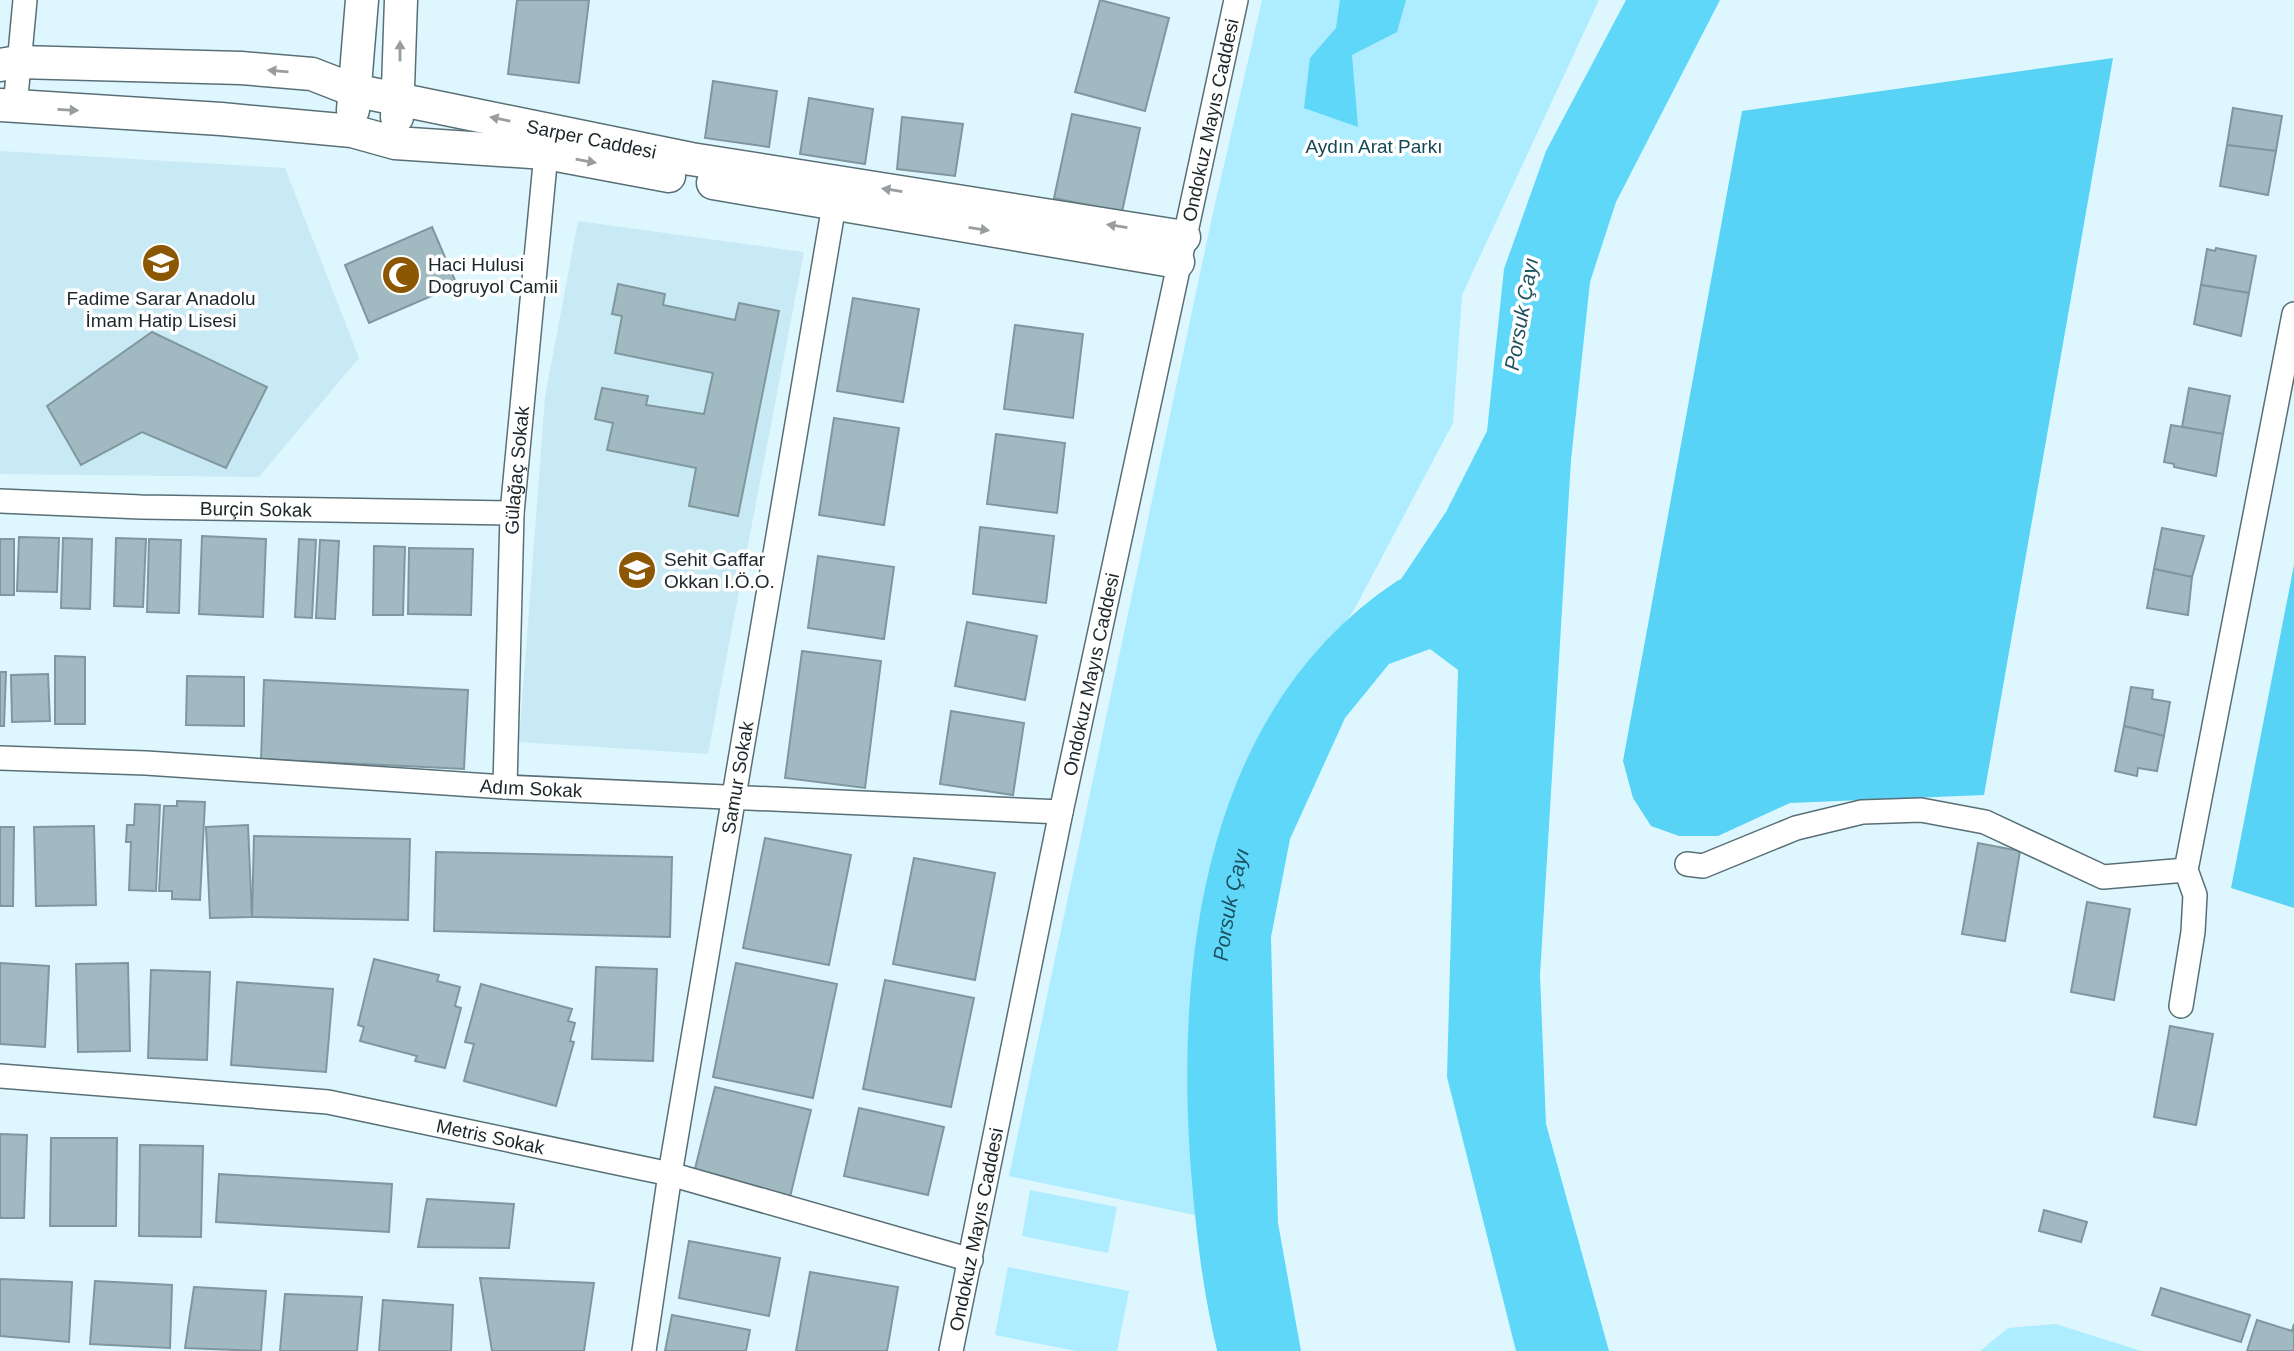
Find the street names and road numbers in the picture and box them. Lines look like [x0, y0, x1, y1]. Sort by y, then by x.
street label: Ondokuz Mayıs Caddesi [1178, 17, 1242, 223]
street label: Sarper Caddesi [525, 115, 658, 162]
street label: Gülağaç Sokak [501, 405, 533, 535]
street label: Burçin Sokak [200, 497, 313, 520]
street label: Ondokuz Mayıs Caddesi [1059, 571, 1123, 778]
street label: Samur Sokak [717, 719, 757, 836]
street label: Adım Sokak [479, 775, 583, 801]
street label: Metris Sokak [434, 1115, 547, 1158]
street label: Ondokuz Mayıs Caddesi [945, 1126, 1007, 1333]

